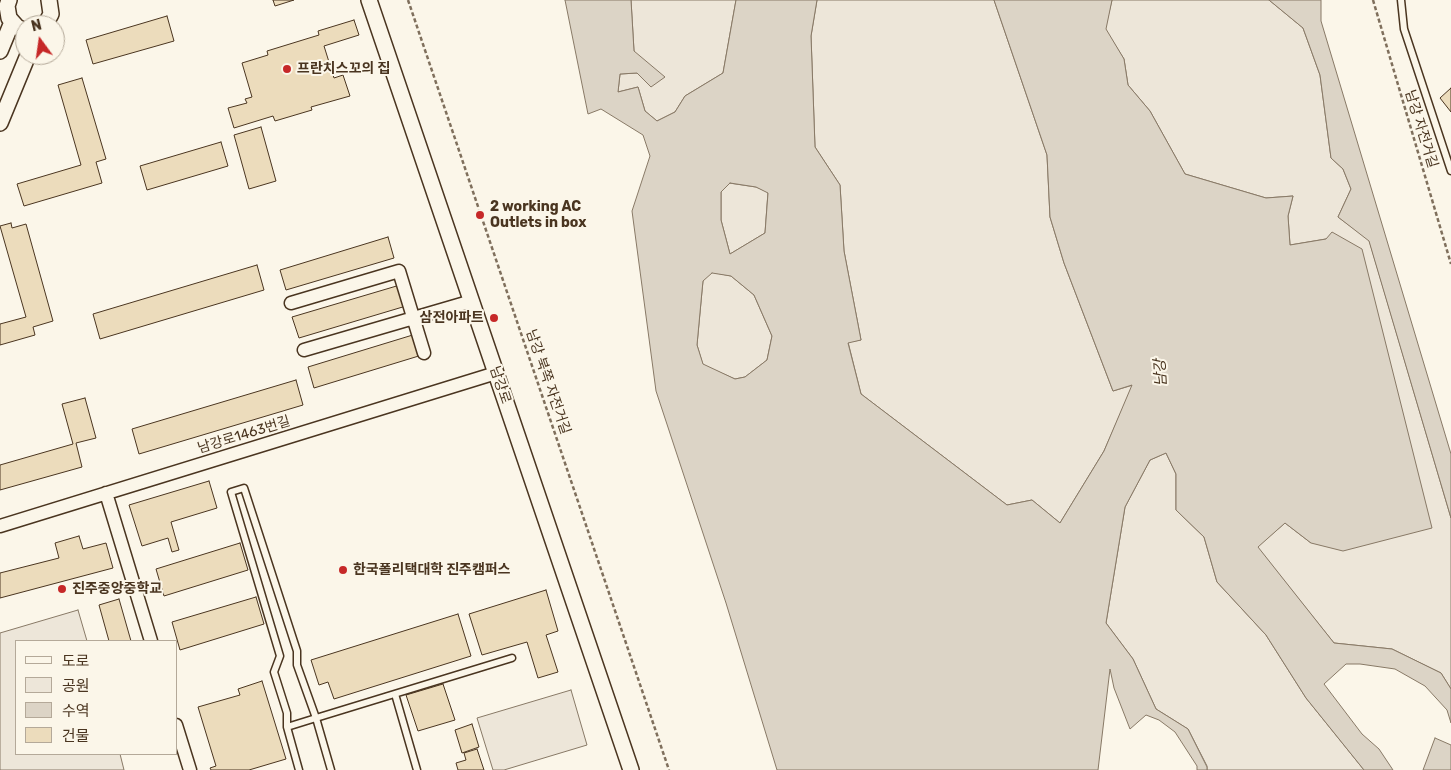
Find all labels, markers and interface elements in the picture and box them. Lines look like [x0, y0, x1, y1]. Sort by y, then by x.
north arrow [15, 15, 65, 65]
text: N [30, 16, 43, 35]
place label: 프란치스꼬의 집 [297, 61, 390, 77]
marker: 프란치스꼬의 집 [281, 63, 293, 75]
street label: 남강 자전거길 [1401, 88, 1441, 170]
place label: 2 working AC Outlets in box [490, 199, 586, 232]
marker: 2 working AC Outlets in box [474, 209, 486, 221]
place label: 삼전아파트 [420, 310, 484, 326]
marker: 삼전아파트 [488, 312, 500, 324]
street label: 남강 북쪽 자전거길 [522, 327, 574, 437]
water label: 남강 [1151, 359, 1171, 387]
street label: 남강로 [486, 364, 514, 406]
street label: 남강로1463번길 [196, 413, 292, 457]
place label: 한국폴리택대학 진주캠퍼스 [353, 562, 511, 578]
marker: 한국폴리택대학 진주캠퍼스 [337, 564, 349, 576]
place label: 진주중앙중학교 [72, 581, 162, 597]
marker: 진주중앙중학교 [56, 583, 68, 595]
legend [15, 640, 178, 755]
text: 도로 [62, 652, 90, 670]
text: 공원 [62, 677, 90, 695]
text: 수역 [62, 702, 90, 720]
text: 건물 [62, 727, 90, 745]

